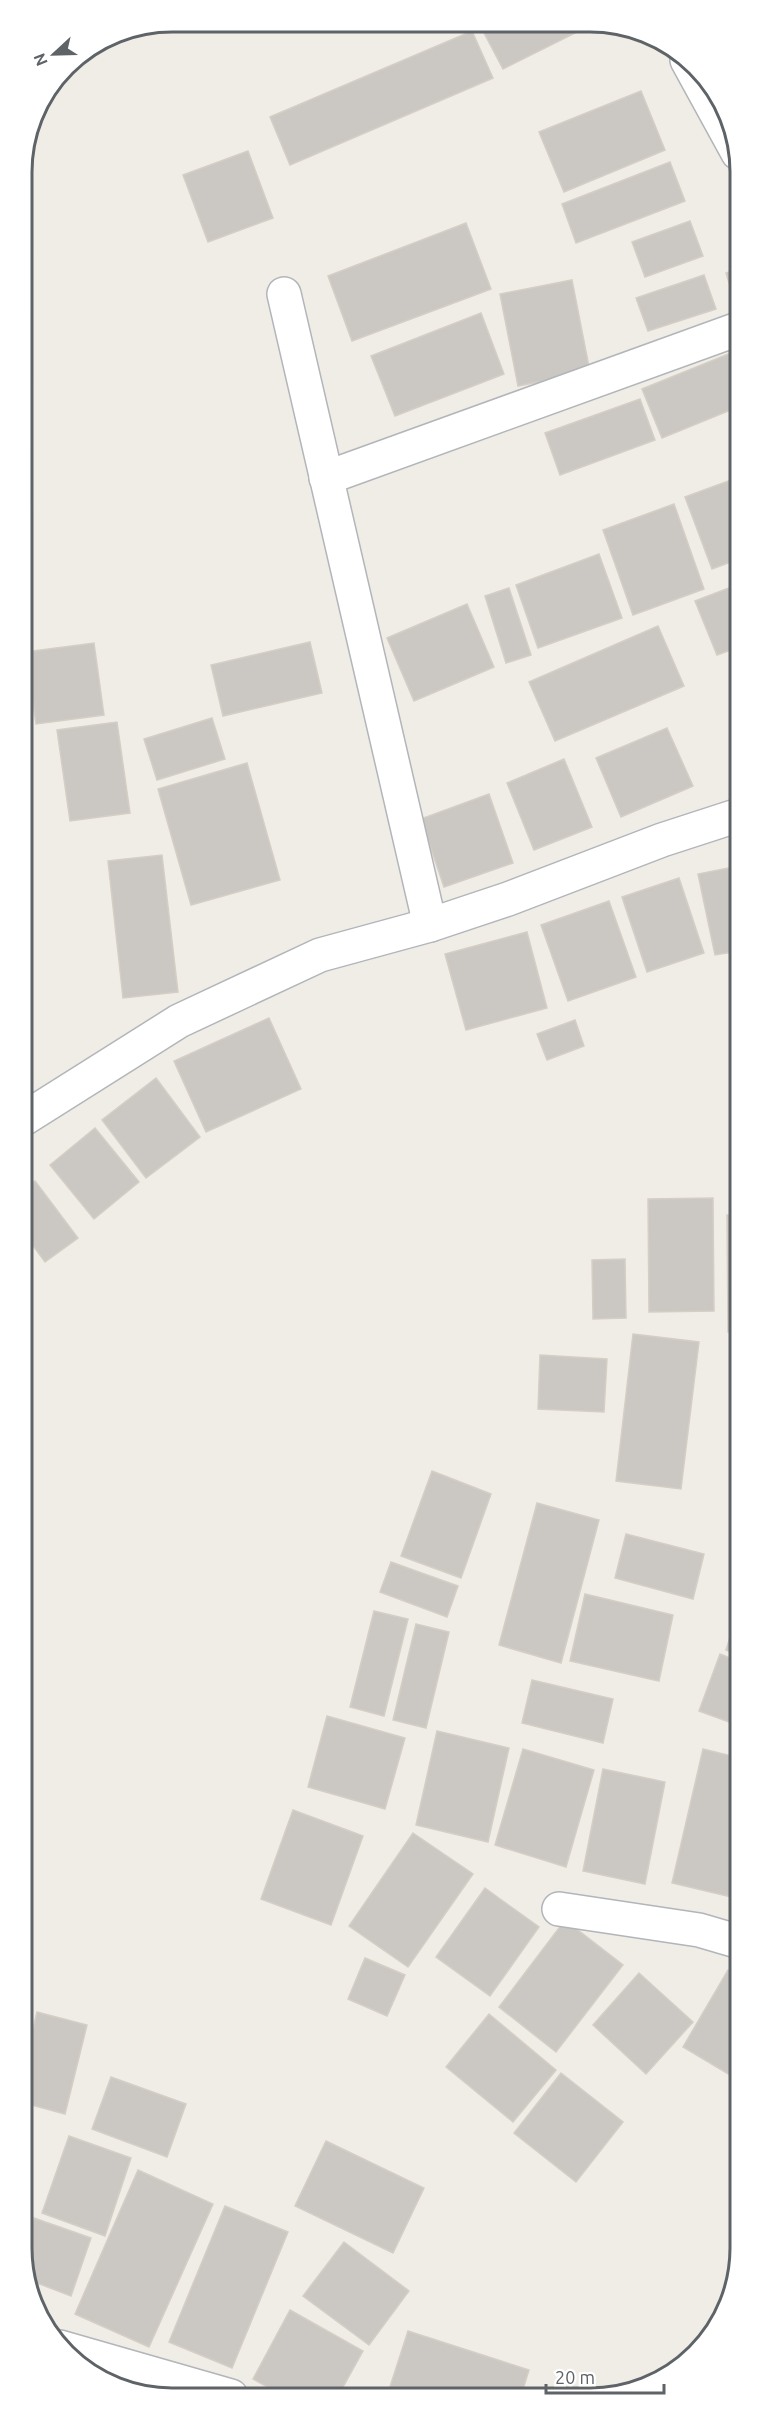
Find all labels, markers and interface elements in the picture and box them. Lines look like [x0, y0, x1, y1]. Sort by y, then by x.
north arrow [24, 24, 84, 84]
text: N [30, 51, 51, 69]
scale bar [546, 2357, 664, 2395]
text: 20 m [555, 2367, 595, 2387]

